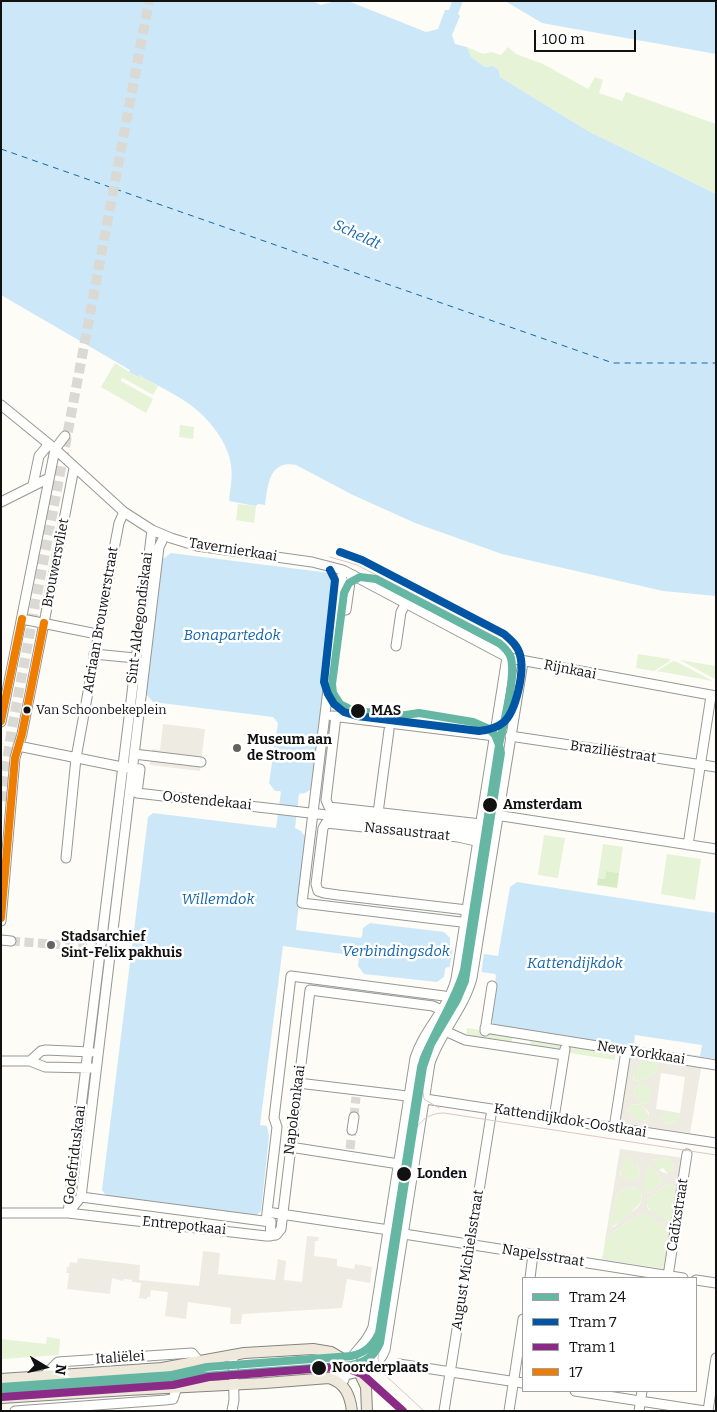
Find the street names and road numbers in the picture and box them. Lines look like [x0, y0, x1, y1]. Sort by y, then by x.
street label: Brouwersvliet [39, 517, 73, 609]
street label: Tavernierkaai [188, 535, 278, 565]
street label: Adriaan Brouwerstraat [80, 545, 122, 695]
street label: Sint-Aldegondiskaai [124, 551, 156, 685]
street label: Rijnkaai [542, 657, 598, 683]
street label: Braziliëstraat [569, 738, 657, 766]
street label: Oostendekaai [162, 788, 252, 814]
street label: Nassaustraat [363, 819, 451, 845]
street label: New Yorkkaai [596, 1038, 686, 1068]
street label: Napoleonkaai [281, 1064, 309, 1156]
street label: Kattendijkdok-Oostkaai [493, 1101, 647, 1141]
street label: Godefriduskaai [61, 1104, 89, 1206]
street label: Cadixstraat [664, 1177, 692, 1253]
street label: August Michielsstraat [449, 1189, 487, 1331]
street label: Entrepotkaai [141, 1213, 227, 1239]
street label: Napelsstraat [501, 1241, 585, 1271]
street label: Italiëlei [95, 1348, 145, 1368]

